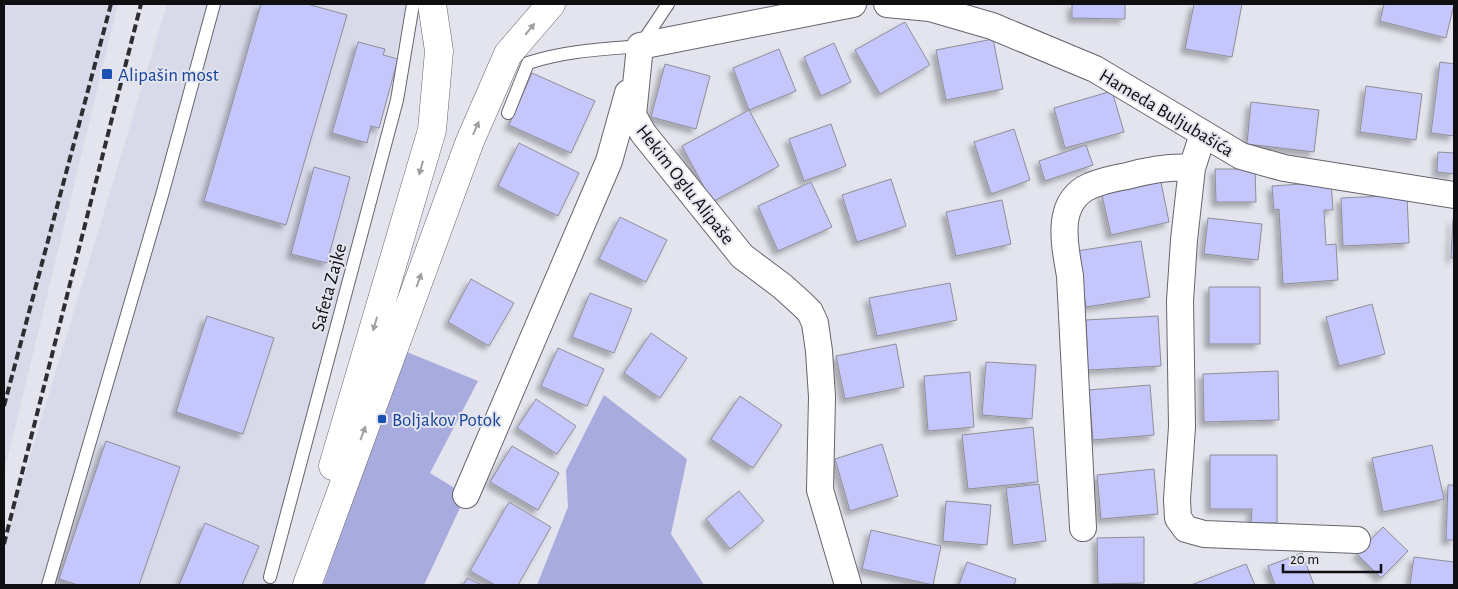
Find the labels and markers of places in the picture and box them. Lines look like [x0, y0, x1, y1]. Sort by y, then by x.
place label: Alipašin most [118, 66, 219, 85]
marker: Alipašin most [100, 67, 114, 81]
place label: Boljakov Potok [392, 411, 501, 430]
marker: Boljakov Potok [376, 413, 388, 425]

